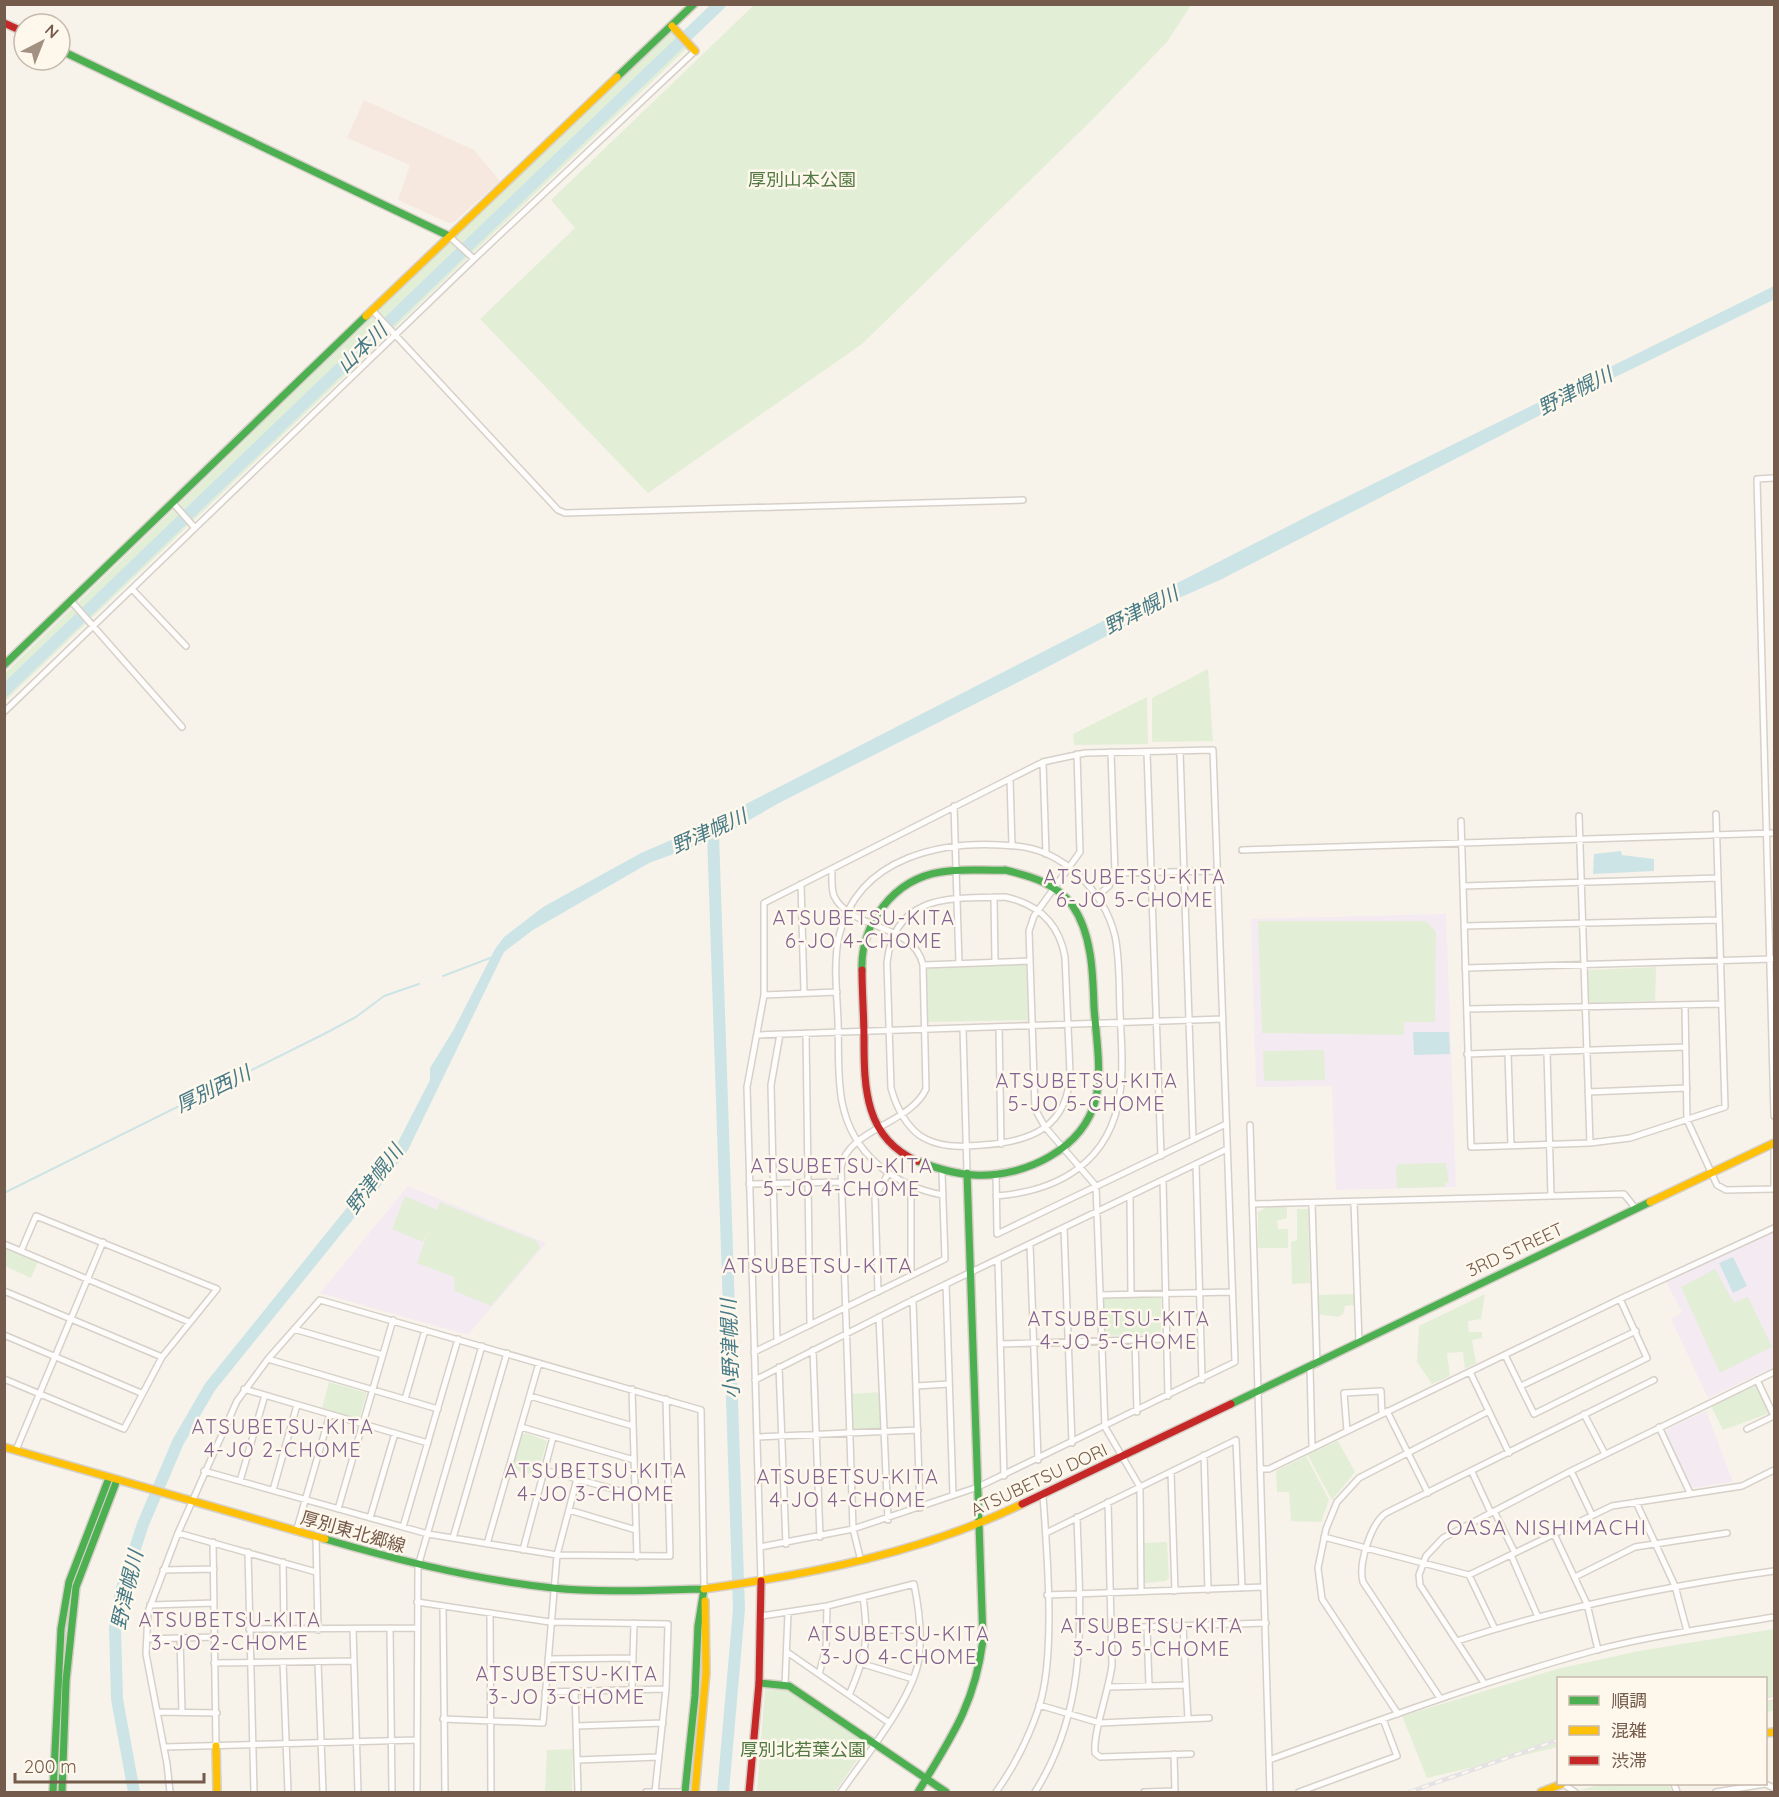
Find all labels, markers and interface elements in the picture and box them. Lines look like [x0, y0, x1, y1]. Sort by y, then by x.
north arrow [12, 12, 72, 72]
text: N [41, 19, 63, 42]
park label: 厚別山本公園 [748, 168, 856, 191]
water label: 山本川 [331, 316, 393, 377]
water label: 野津幌川 [1533, 360, 1618, 420]
water label: 野津幌川 [1099, 579, 1184, 639]
water label: 野津幌川 [667, 802, 752, 858]
district label: ATSUBETSU-KITA 6-JO 5-CHOME [1044, 864, 1226, 912]
district label: ATSUBETSU-KITA 6-JO 4-CHOME [773, 905, 955, 953]
water label: 厚別西川 [171, 1059, 256, 1117]
district label: ATSUBETSU-KITA 5-JO 5-CHOME [996, 1068, 1178, 1116]
water label: 野津幌川 [340, 1138, 409, 1218]
district label: ATSUBETSU-KITA 5-JO 4-CHOME [751, 1153, 933, 1201]
street label: 3RD STREET [1463, 1217, 1567, 1282]
district label: ATSUBETSU-KITA [723, 1252, 913, 1278]
water label: 小野津幌川 [715, 1297, 744, 1399]
district label: ATSUBETSU-KITA 4-JO 5-CHOME [1028, 1306, 1210, 1354]
district label: ATSUBETSU-KITA 4-JO 2-CHOME [192, 1414, 374, 1462]
street label: ATSUBETSU DORI [967, 1438, 1111, 1521]
district label: ATSUBETSU-KITA 4-JO 3-CHOME [505, 1458, 687, 1506]
district label: ATSUBETSU-KITA 4-JO 4-CHOME [757, 1464, 939, 1512]
street label: 厚別東北郷線 [298, 1506, 408, 1557]
district label: OASA NISHIMACHI [1447, 1514, 1647, 1540]
water label: 野津幌川 [105, 1546, 148, 1632]
district label: ATSUBETSU-KITA 3-JO 2-CHOME [139, 1607, 321, 1655]
district label: ATSUBETSU-KITA 3-JO 5-CHOME [1061, 1613, 1243, 1661]
district label: ATSUBETSU-KITA 3-JO 4-CHOME [808, 1621, 990, 1669]
district label: ATSUBETSU-KITA 3-JO 3-CHOME [476, 1661, 658, 1709]
legend [1557, 1677, 1767, 1785]
text: 順調 [1611, 1689, 1647, 1712]
text: 混雑 [1611, 1719, 1647, 1742]
park label: 厚別北若葉公園 [740, 1738, 866, 1761]
scale bar [15, 1746, 204, 1784]
text: 渋滞 [1611, 1749, 1647, 1772]
text: 200 m [24, 1755, 77, 1778]

